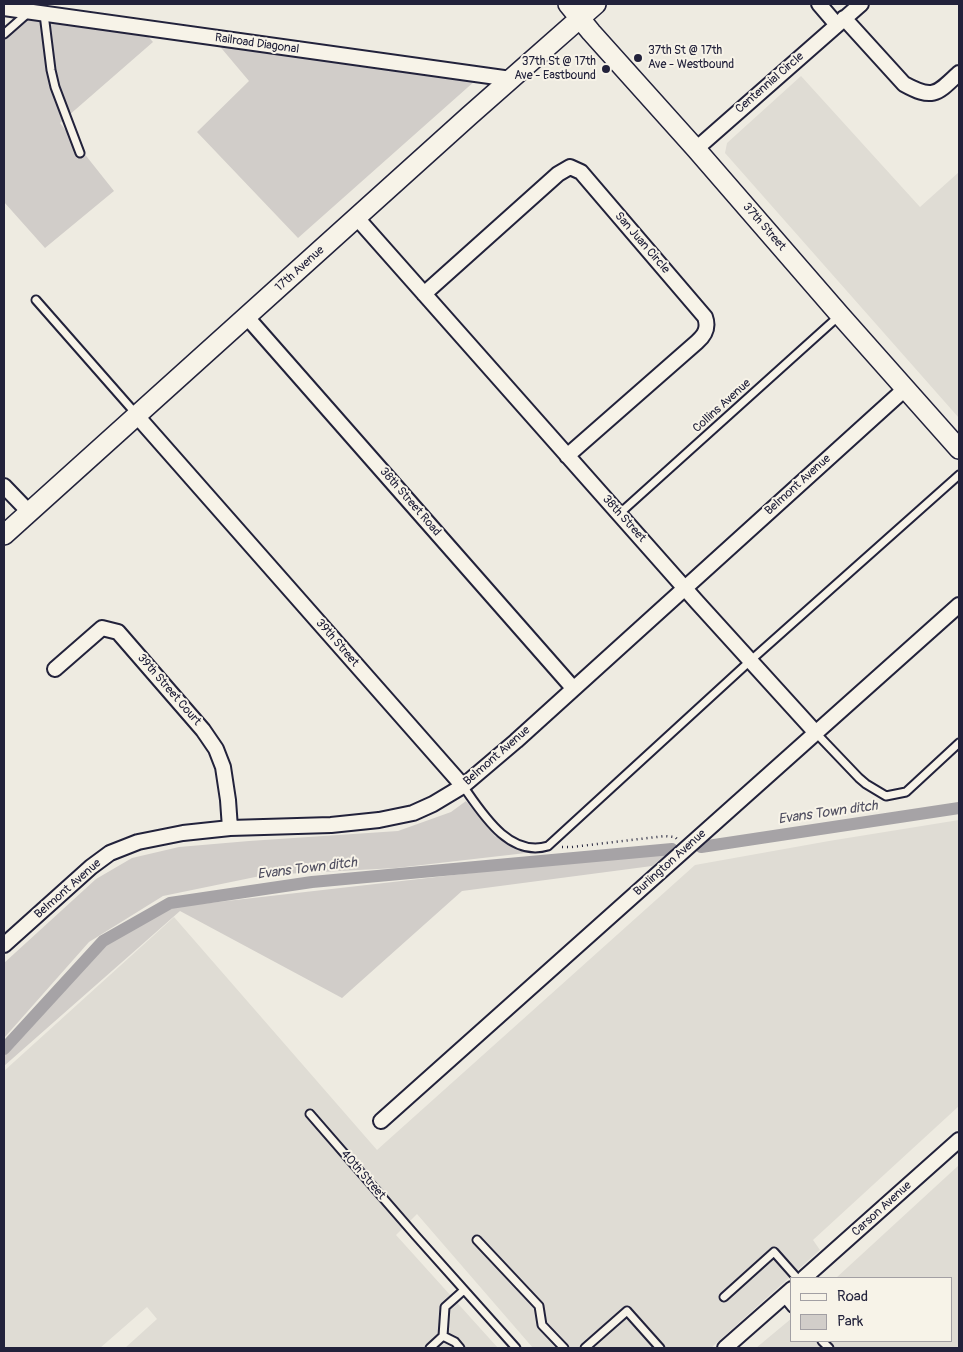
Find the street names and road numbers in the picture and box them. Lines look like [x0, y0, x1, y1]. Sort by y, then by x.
street label: Railroad Diagonal [214, 31, 300, 57]
street label: Centennial Circle [733, 49, 807, 117]
street label: 37th Street [739, 200, 789, 254]
street label: San Juan Circle [611, 209, 673, 277]
street label: 17th Avenue [273, 243, 327, 295]
street label: Collins Avenue [690, 376, 754, 436]
street label: Belmont Avenue [762, 452, 834, 518]
street label: 38th Street Road [376, 465, 444, 539]
street label: 38th Street [599, 492, 649, 546]
street label: 39th Street [312, 616, 362, 670]
street label: 39th Street Court [134, 651, 204, 729]
street label: Belmont Avenue [461, 723, 533, 789]
street label: Burlington Avenue [631, 827, 709, 899]
street label: Belmont Avenue [32, 856, 104, 922]
street label: 40th Street [338, 1147, 388, 1203]
street label: Carson Avenue [849, 1178, 915, 1240]

